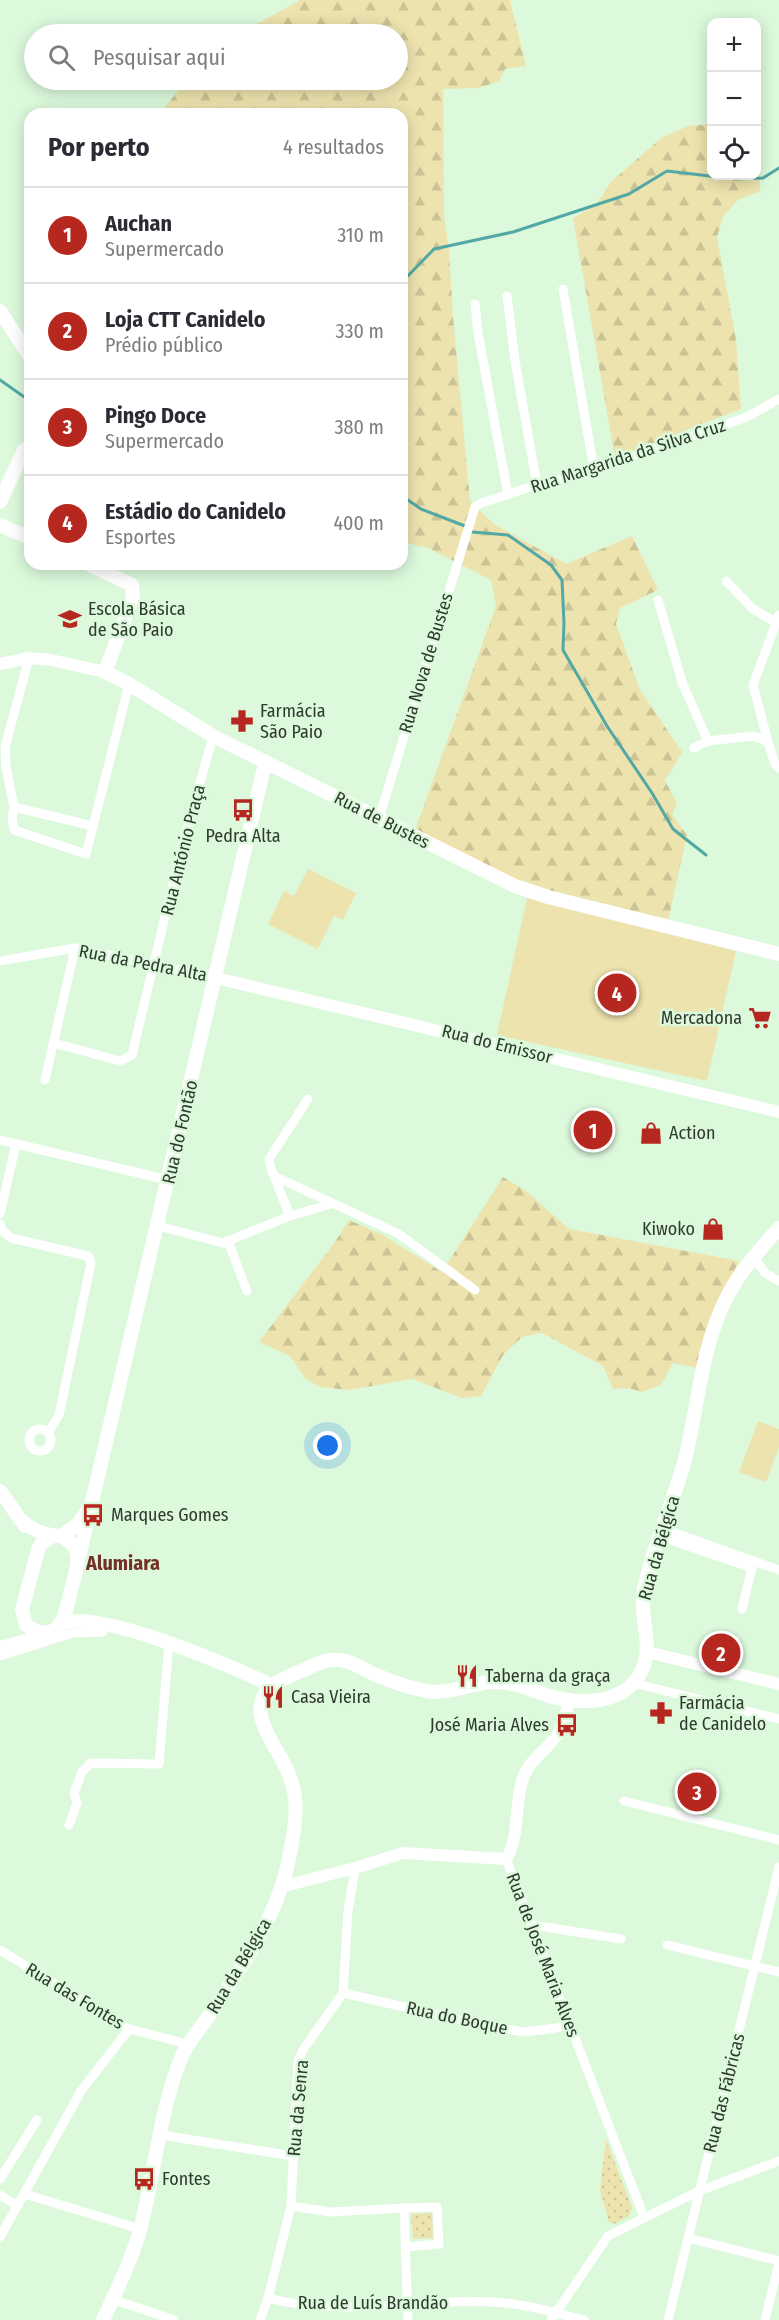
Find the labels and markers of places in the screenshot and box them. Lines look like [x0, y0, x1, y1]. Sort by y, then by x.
place label: Escola Básica de São Paio [88, 598, 186, 641]
school or university icon: Escola Básica de São Paio [57, 606, 83, 632]
place label: Farmácia São Paio [260, 700, 326, 743]
pharmacy icon: Farmácia São Paio [229, 708, 255, 734]
bus stop icon: Pedra Alta [230, 797, 256, 823]
place label: Pedra Alta [206, 825, 281, 847]
pin: 4 [598, 970, 636, 1016]
supermarket icon: Mercadona [747, 1005, 773, 1031]
place label: Mercadona [661, 1007, 742, 1029]
pin: 1 [574, 1108, 612, 1152]
shop icon: Action [638, 1120, 664, 1146]
place label: Action [669, 1122, 716, 1144]
shop icon: Kiwoko [700, 1216, 726, 1242]
place label: Kiwoko [642, 1218, 695, 1240]
bus stop icon: Marques Gomes [80, 1502, 106, 1528]
place label: Marques Gomes [111, 1504, 229, 1526]
pin: 2 [702, 1630, 740, 1676]
restaurant icon: Taberna da graça [454, 1663, 480, 1689]
place label: Taberna da graça [485, 1665, 611, 1687]
restaurant icon: Casa Vieira [260, 1684, 286, 1710]
place label: Casa Vieira [291, 1686, 371, 1708]
place label: Farmácia de Canidelo [679, 1692, 766, 1735]
pharmacy icon: Farmácia de Canidelo [648, 1700, 674, 1726]
bus stop icon: José Maria Alves [554, 1712, 580, 1738]
place label: José Maria Alves [430, 1714, 549, 1736]
pin: 3 [678, 1770, 716, 1814]
bus stop icon: Fontes [131, 2166, 157, 2192]
place label: Fontes [162, 2168, 211, 2190]

